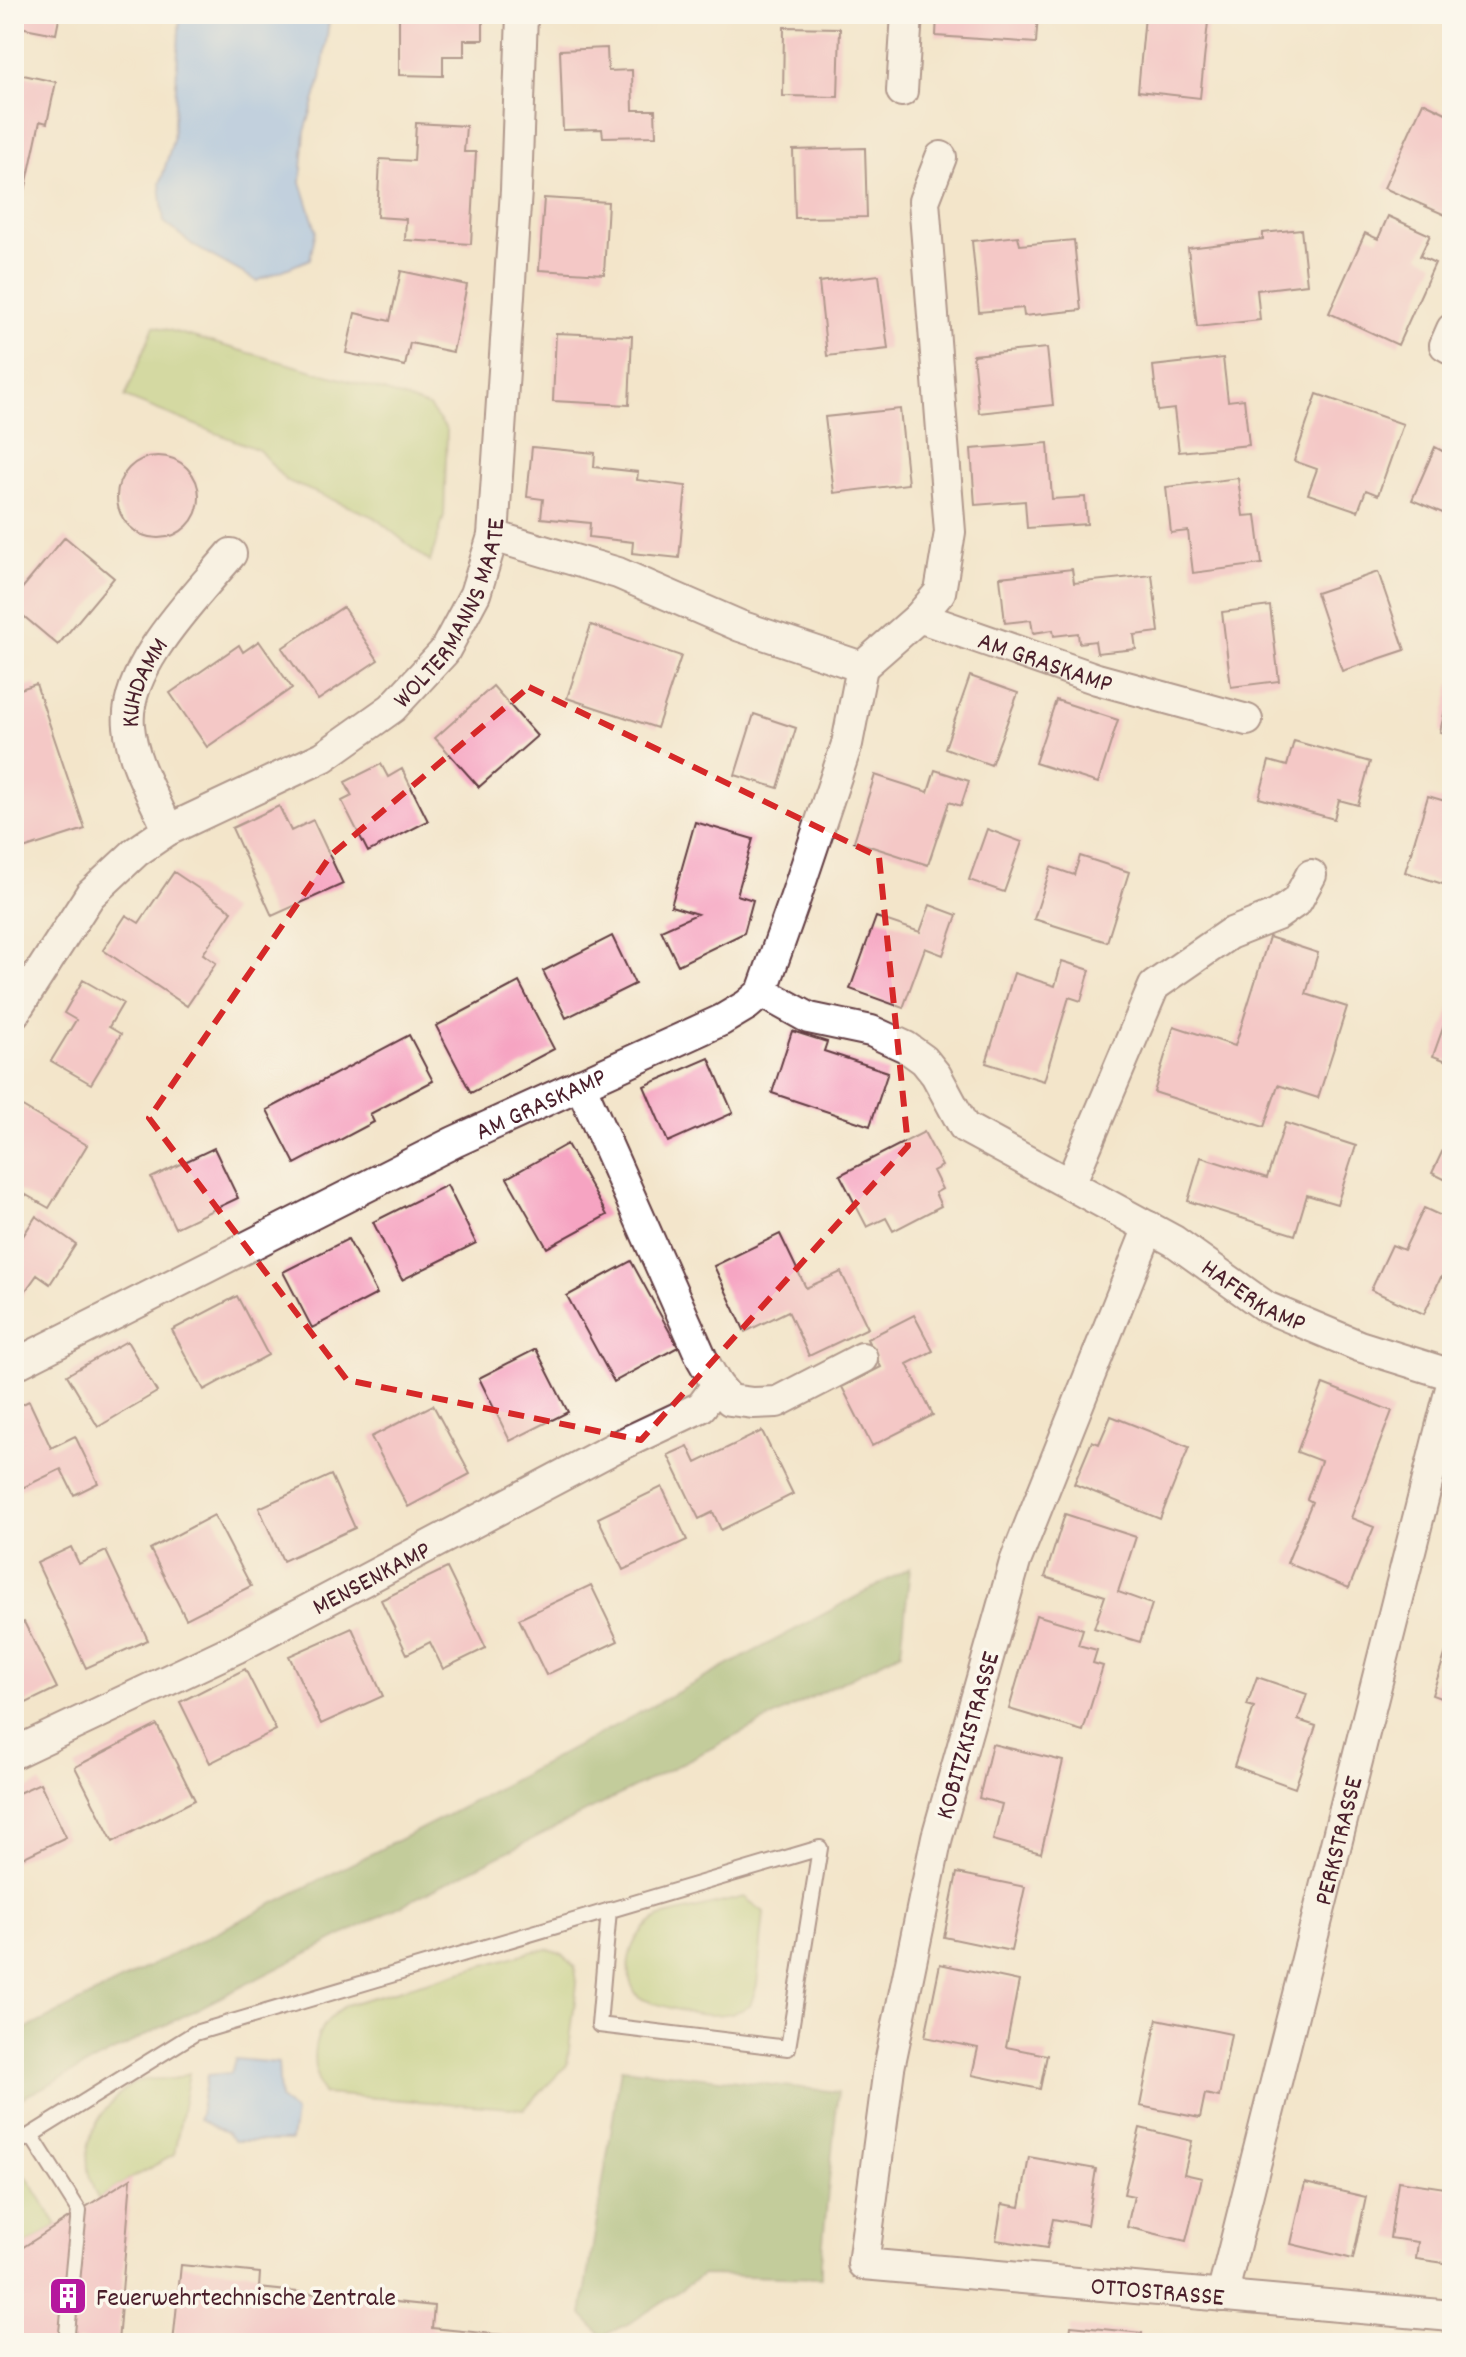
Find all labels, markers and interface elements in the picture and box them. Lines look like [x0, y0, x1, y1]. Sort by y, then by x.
street label: WOLTERMANNS MAATE [386, 517, 516, 718]
street label: AM GRASKAMP [972, 624, 1116, 704]
street label: KUHDAMM [113, 631, 179, 728]
street label: AM GRASKAMP [470, 1060, 613, 1152]
street label: HAFERKAMP [1193, 1251, 1311, 1344]
street label: MENSENKAMP [307, 1533, 438, 1626]
street label: KOBITZKISTRASSE [928, 1648, 1011, 1824]
street label: PERKSTRASSE [1306, 1773, 1374, 1910]
street label: OTTOSTRASSE [1089, 2269, 1226, 2318]
building icon: Feuerwehrtechnische Zentrale [47, 2275, 89, 2317]
place label: Feuerwehrtechnische Zentrale [96, 2281, 396, 2318]

